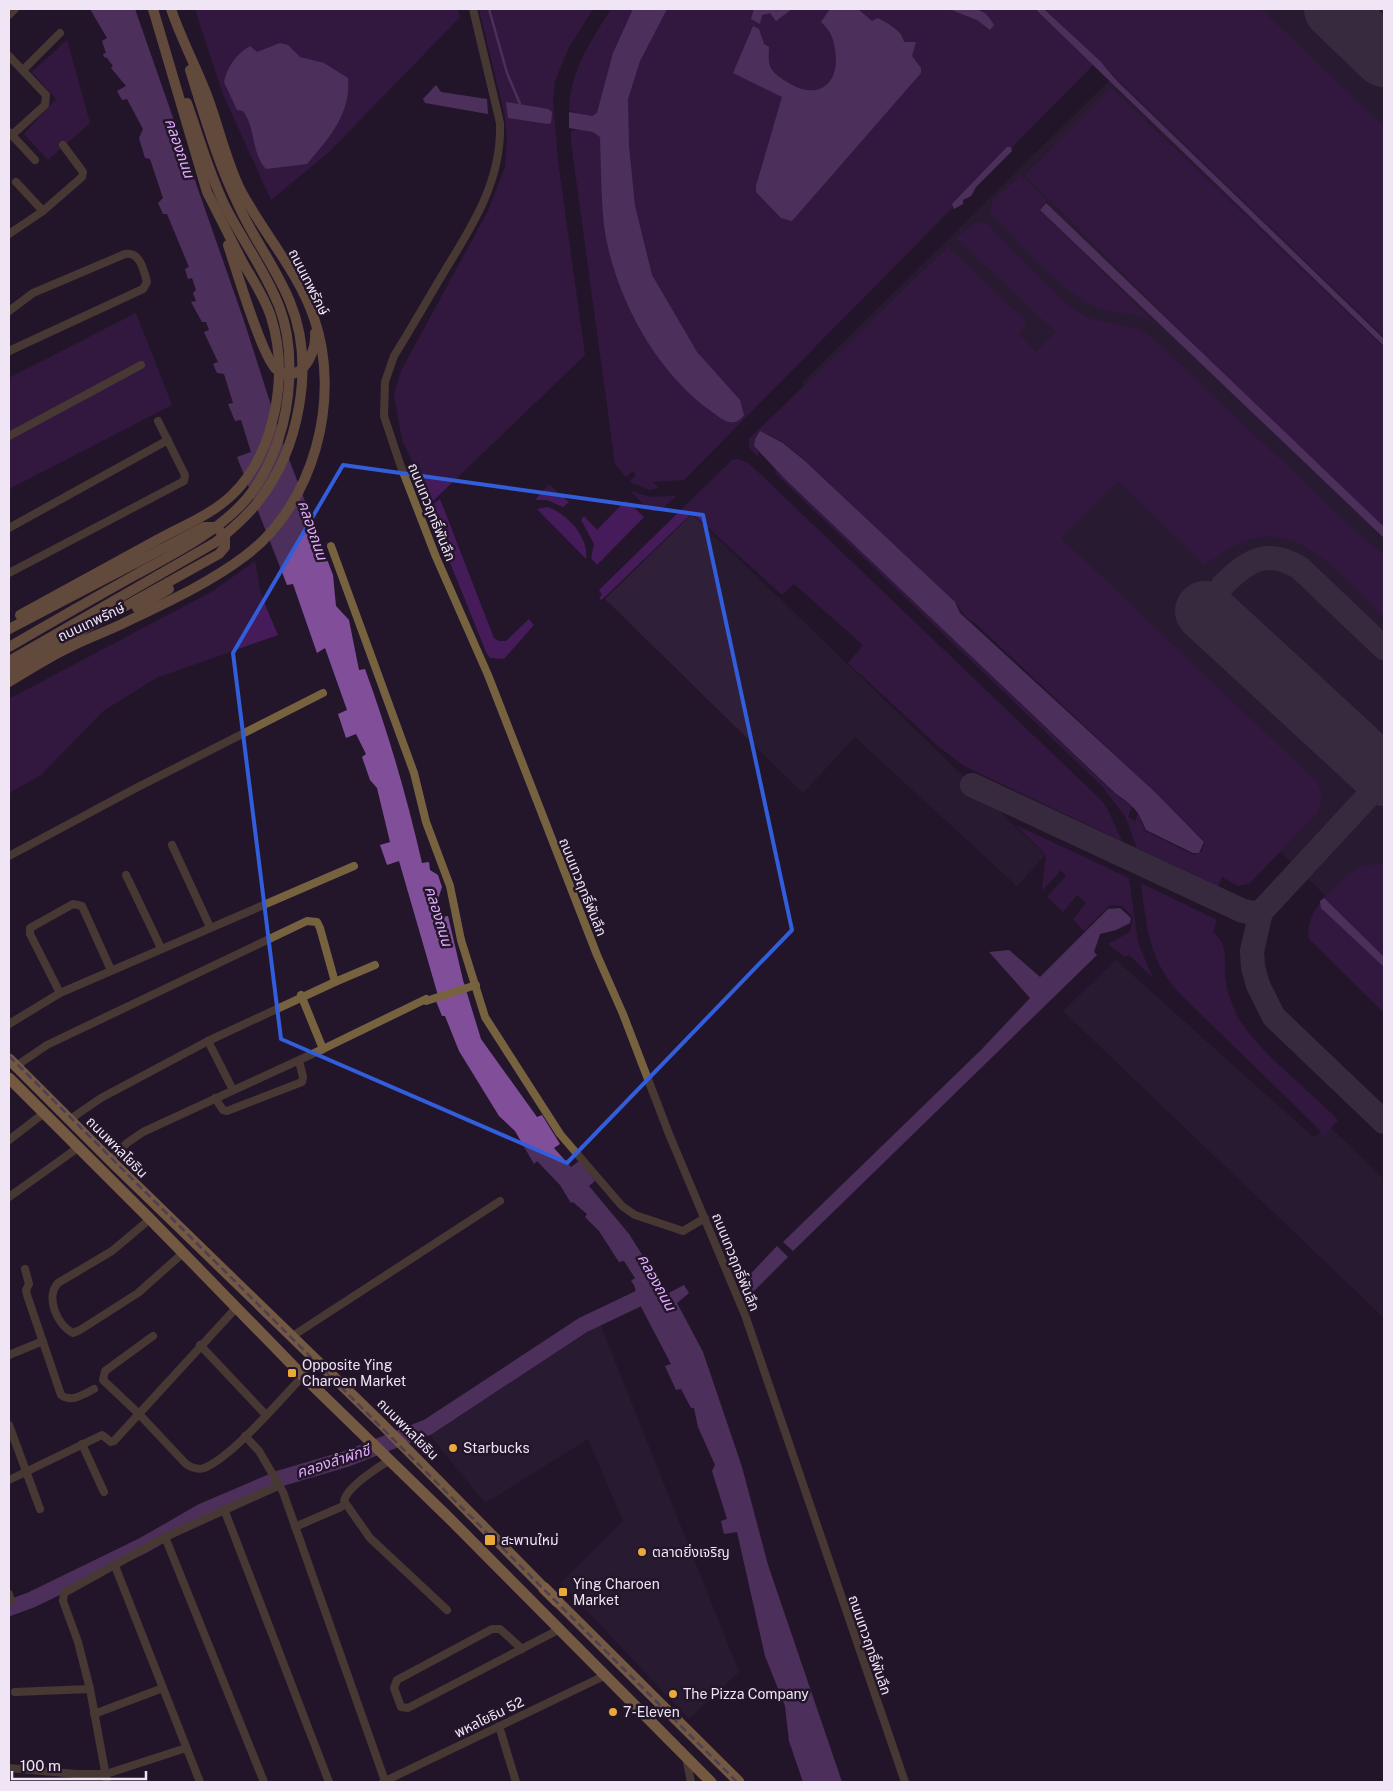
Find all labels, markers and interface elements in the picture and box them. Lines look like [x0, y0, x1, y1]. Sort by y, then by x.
water label: คลองถนน [162, 116, 198, 181]
street label: ถนนเทพรักษ์ [285, 246, 333, 318]
street label: ถนนเทวฤทธิ์พันลึก [405, 461, 459, 563]
water label: คลองถนน [295, 498, 331, 563]
street label: ถนนเทพรักษ์ [55, 599, 127, 645]
street label: ถนนเทวฤทธิ์พันลึก [556, 836, 610, 938]
water label: คลองถนน [422, 884, 456, 949]
street label: ถนนพหลโยธิน [83, 1113, 151, 1181]
street label: ถนนเทวฤทธิ์พันลึก [709, 1211, 763, 1313]
water label: คลองถนน [635, 1251, 680, 1314]
place label: Opposite Ying Charoen Market [302, 1357, 406, 1389]
marker: Opposite Ying Charoen Market [286, 1367, 298, 1379]
street label: ถนนพหลโยธิน [374, 1395, 442, 1463]
water label: คลองลำผักชี [294, 1440, 374, 1481]
place label: Starbucks [463, 1440, 529, 1456]
marker: Starbucks [447, 1442, 459, 1454]
place label: สะพานใหม่ [501, 1532, 559, 1548]
marker: สะพานใหม่ [483, 1533, 497, 1547]
place label: ตลาดยิ่งเจริญ [652, 1543, 730, 1560]
marker: ตลาดยิ่งเจริญ [636, 1546, 648, 1558]
place label: Ying Charoen Market [573, 1576, 660, 1608]
marker: Ying Charoen Market [557, 1586, 569, 1598]
street label: ถนนเทวฤทธิ์พันลึก [845, 1593, 895, 1697]
place label: The Pizza Company [683, 1686, 809, 1702]
marker: The Pizza Company [667, 1688, 679, 1700]
street label: พหลโยธิน 52 [452, 1693, 526, 1741]
place label: 7-Eleven [623, 1704, 680, 1720]
marker: 7-Eleven [607, 1706, 619, 1718]
scale bar [12, 1748, 146, 1780]
text: 100 m [20, 1757, 61, 1774]

